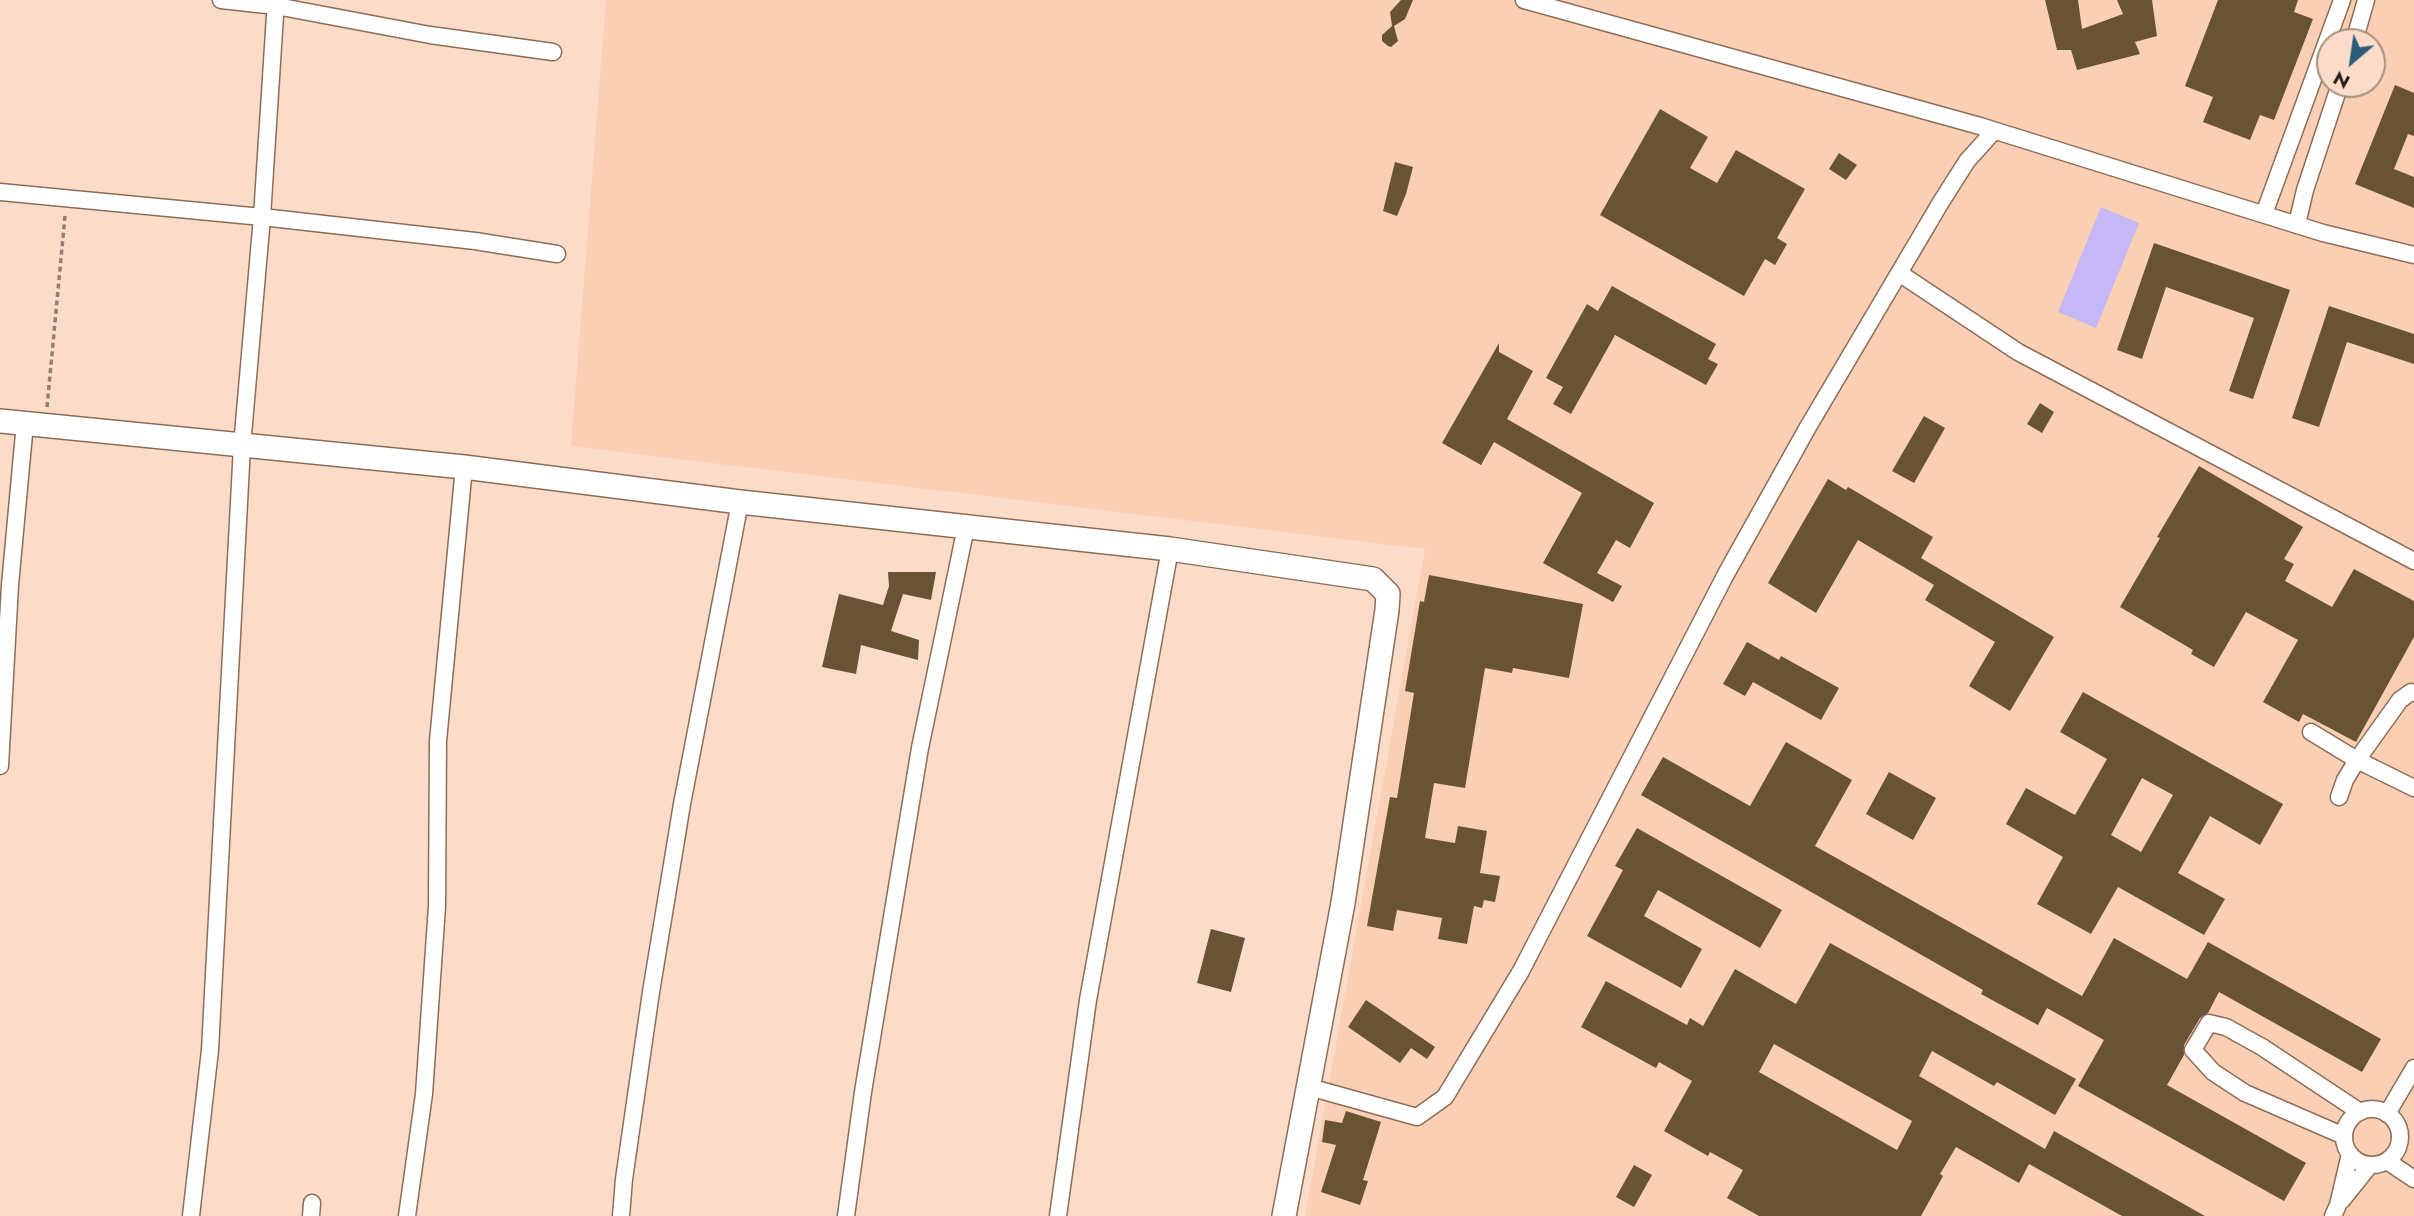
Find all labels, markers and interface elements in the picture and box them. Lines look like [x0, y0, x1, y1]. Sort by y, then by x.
north arrow [2316, 28, 2386, 98]
text: N [2328, 65, 2355, 96]

